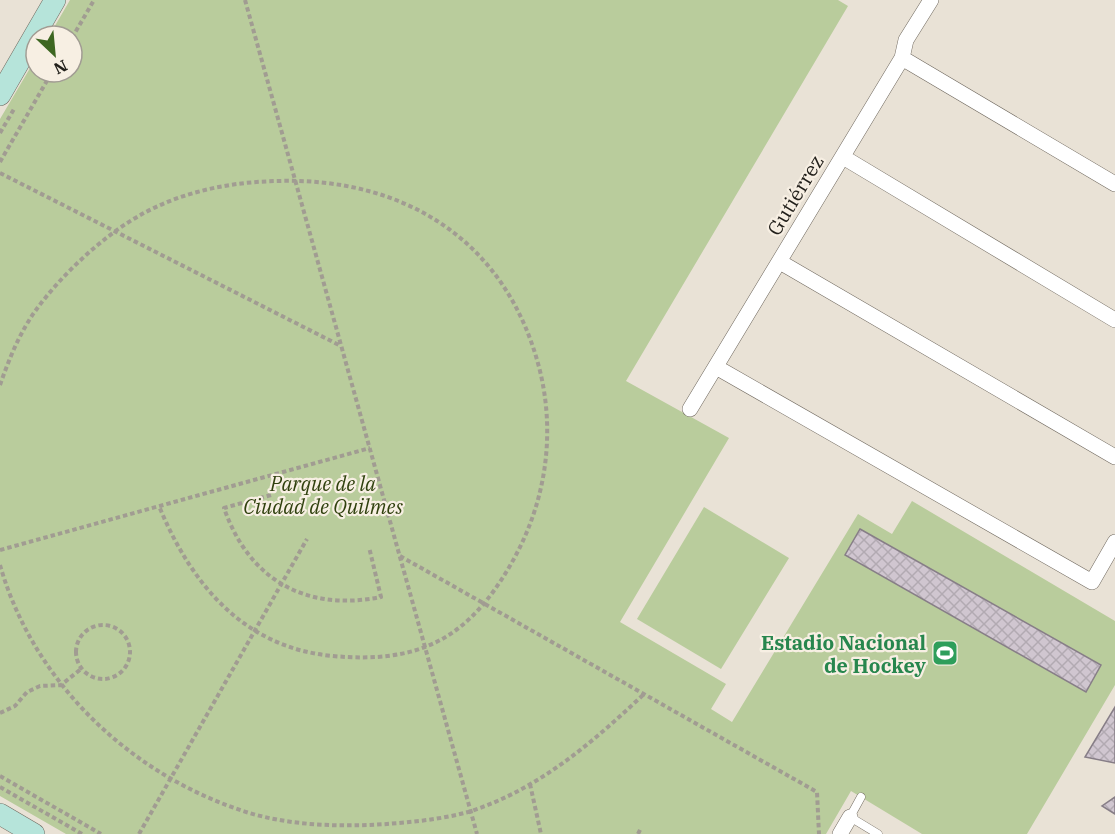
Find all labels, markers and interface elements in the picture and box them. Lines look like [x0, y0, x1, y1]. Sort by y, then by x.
north arrow [24, 24, 84, 84]
text: N [51, 56, 71, 79]
street label: Gutiérrez [760, 150, 830, 240]
park label: Parque de la Ciudad de Quilmes [243, 470, 403, 520]
place label: Estadio Nacional de Hockey [761, 629, 927, 679]
sports icon: Estadio Nacional de Hockey [930, 638, 960, 668]

